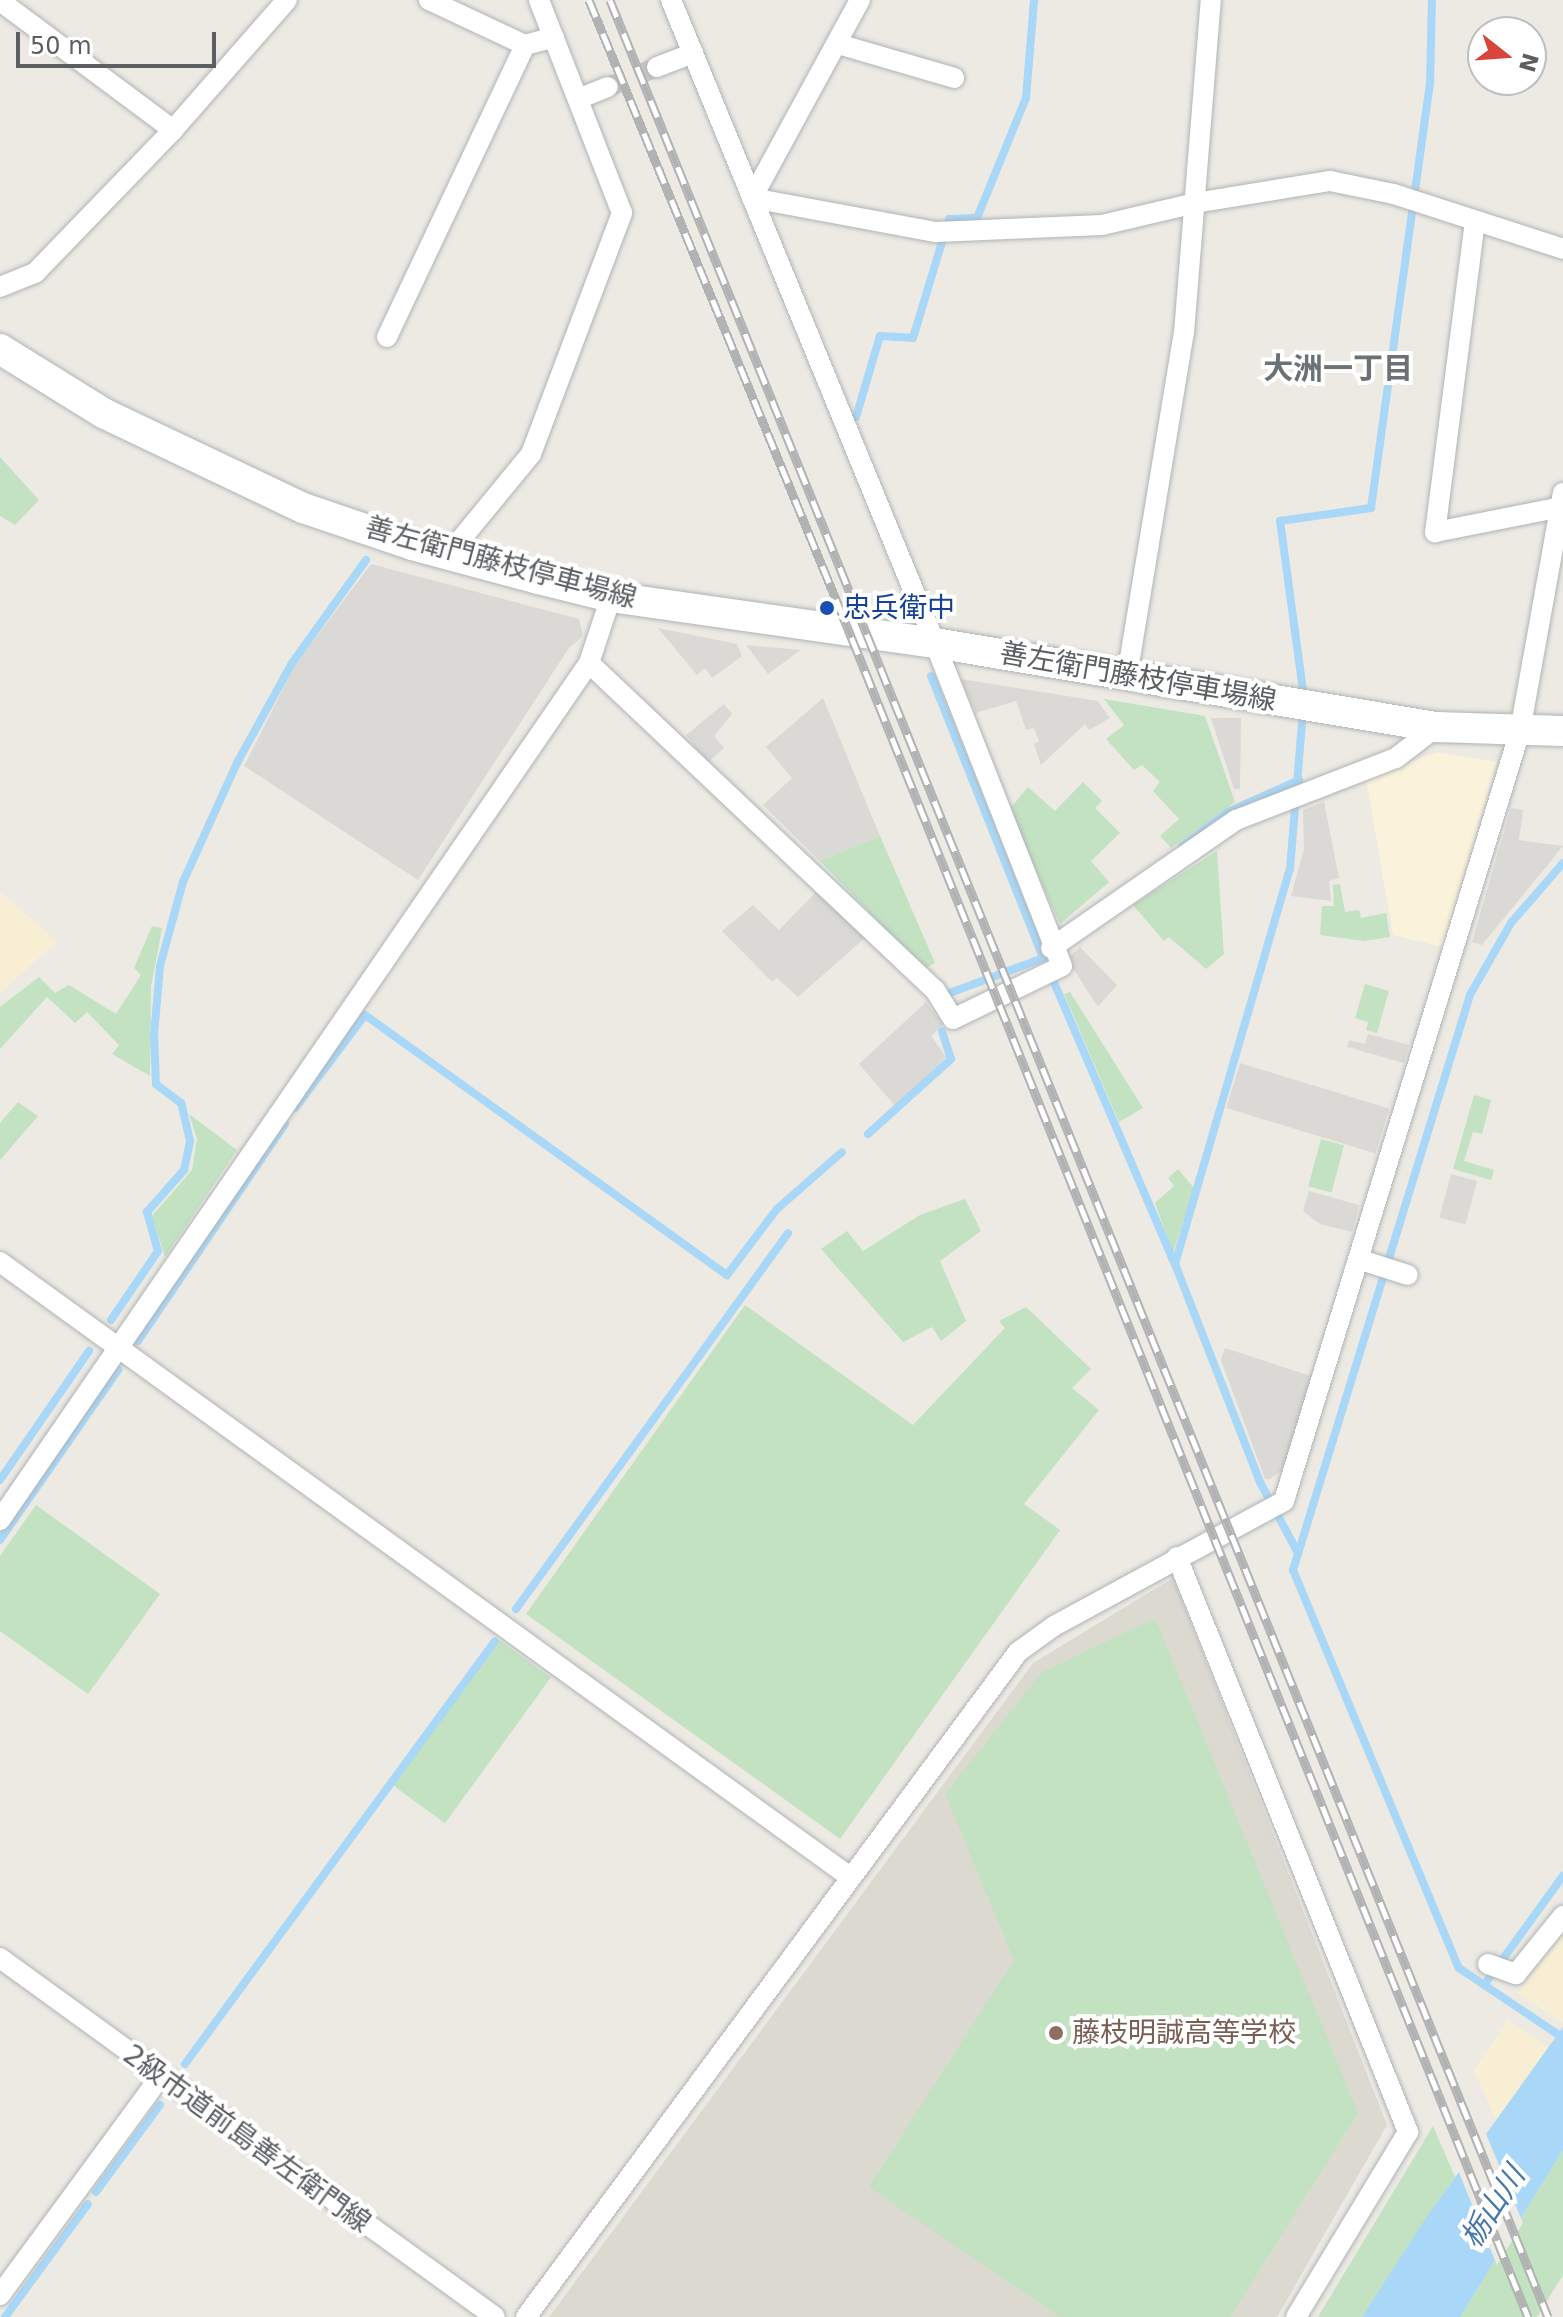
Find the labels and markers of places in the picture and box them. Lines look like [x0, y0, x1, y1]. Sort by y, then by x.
place label: 忠兵衛中 [843, 591, 955, 625]
marker: 忠兵衛中 [818, 599, 836, 617]
place label: 藤枝明誠高等学校 [1072, 2016, 1296, 2050]
marker: 藤枝明誠高等学校 [1047, 2024, 1065, 2042]

